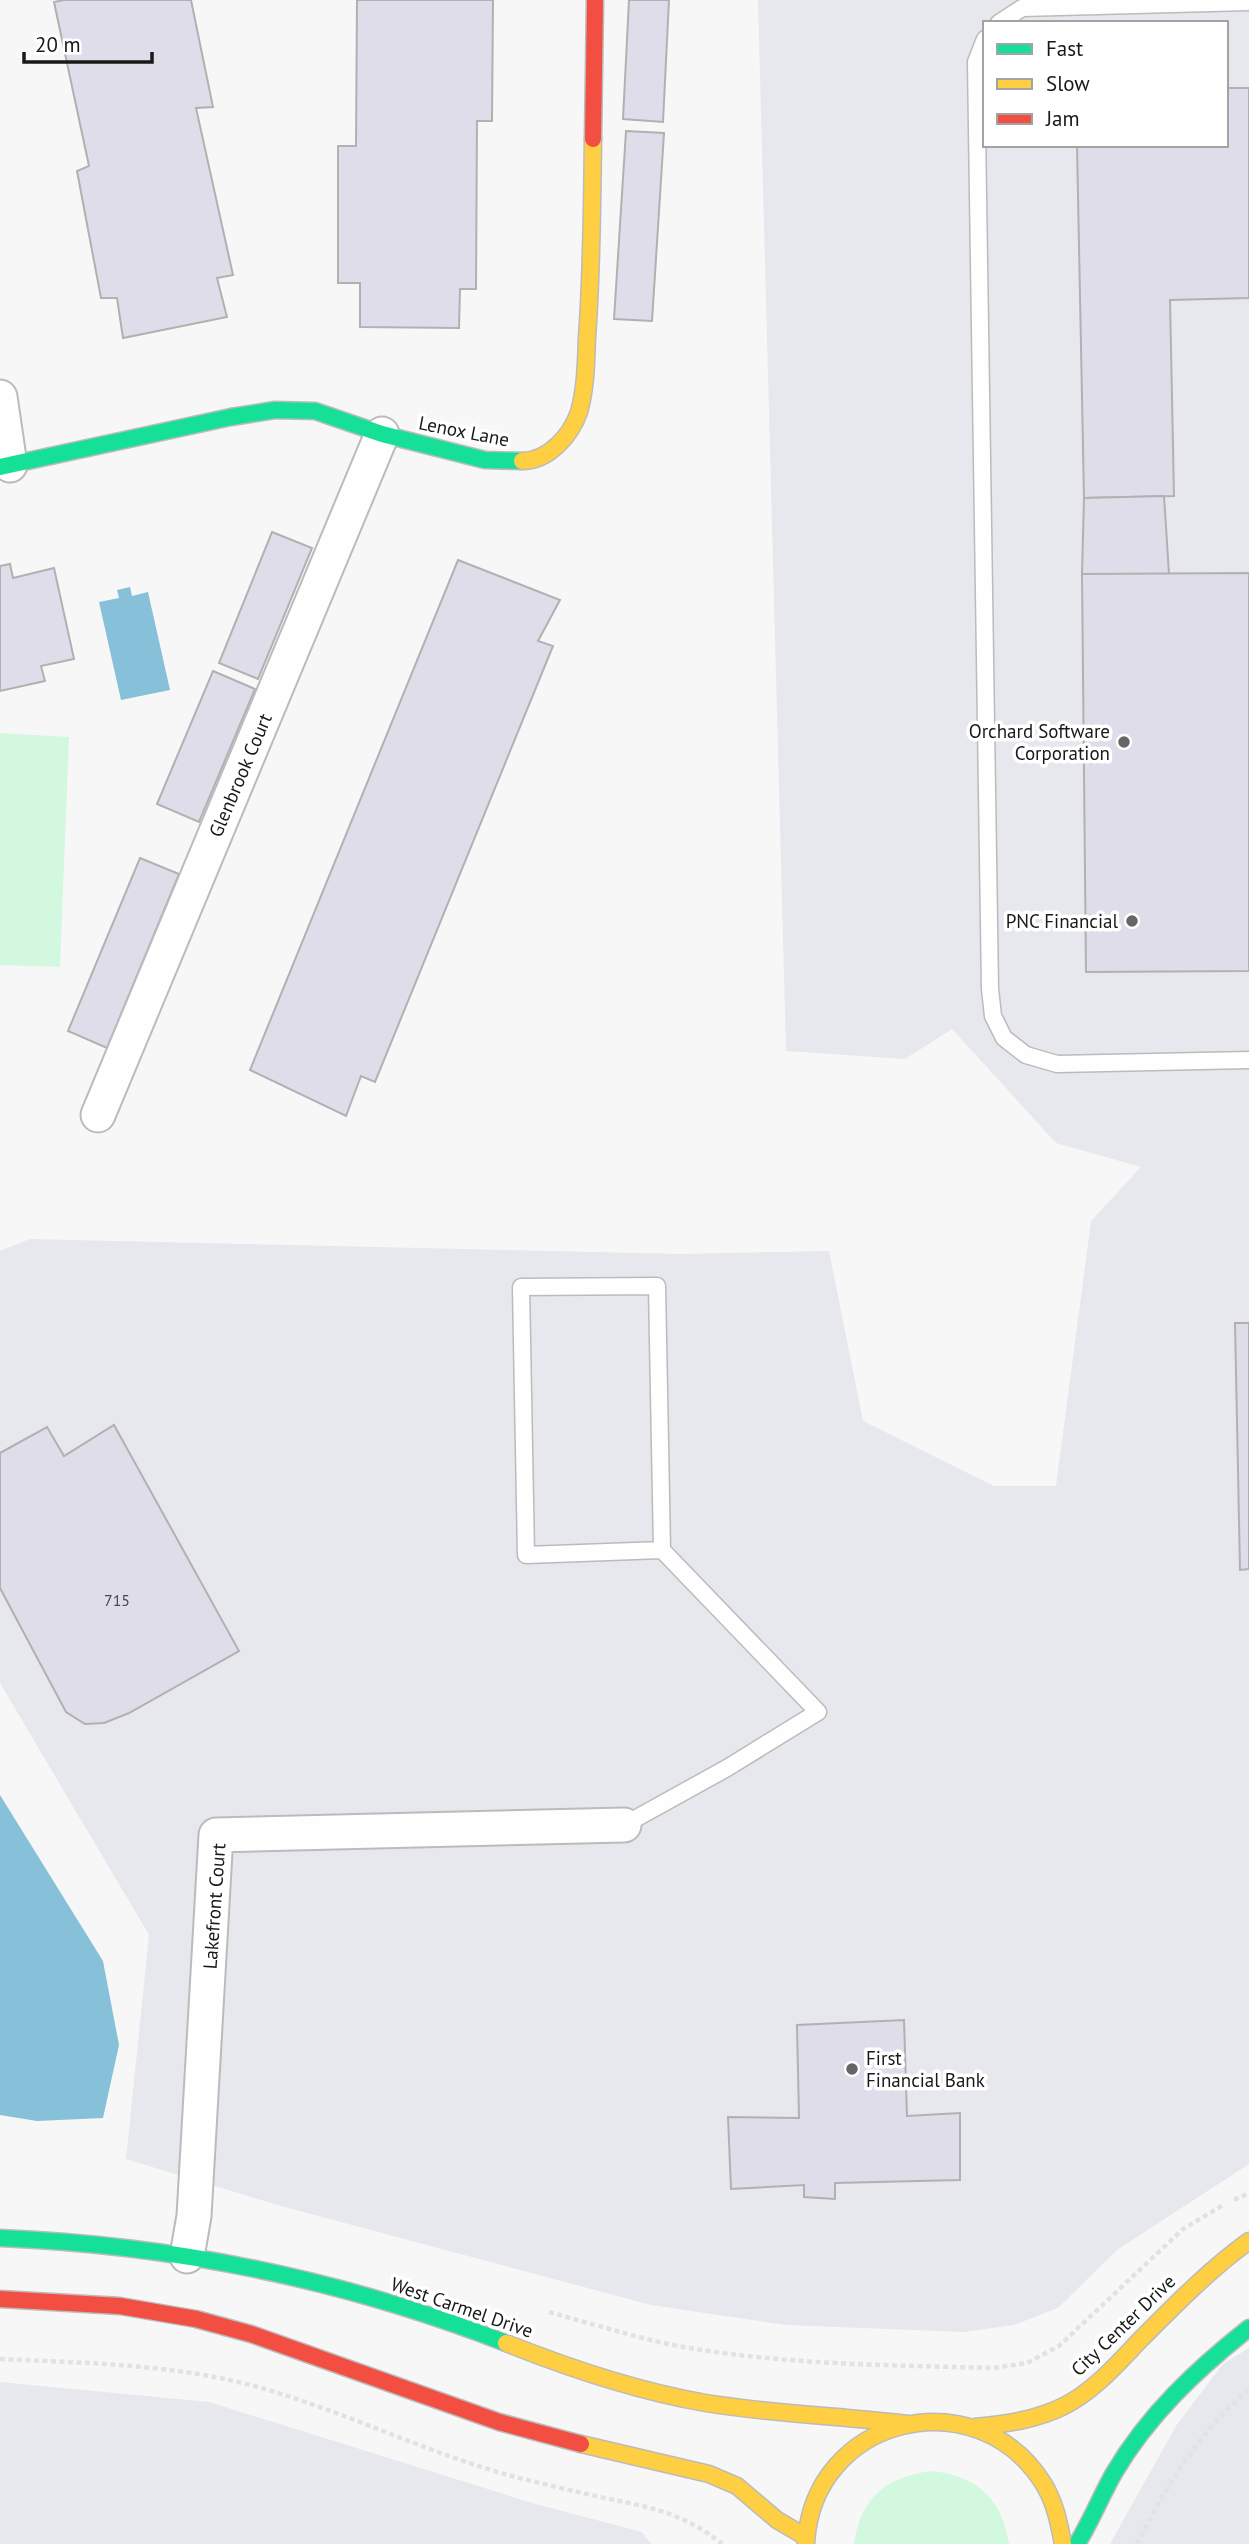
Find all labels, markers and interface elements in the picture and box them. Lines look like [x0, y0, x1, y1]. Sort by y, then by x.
scale bar [24, 21, 152, 65]
legend [983, 21, 1228, 147]
text: 20 m [35, 31, 81, 58]
text: Fast [1046, 35, 1083, 62]
text: Slow [1046, 70, 1090, 97]
text: Jam [1045, 105, 1080, 132]
street label: Lenox Lane [417, 410, 511, 452]
street label: Glenbrook Court [203, 709, 277, 840]
place label: Orchard Software Corporation [969, 719, 1110, 765]
marker: Orchard Software Corporation [1116, 734, 1132, 750]
place label: PNC Financial [1006, 909, 1118, 933]
marker: PNC Financial [1124, 913, 1140, 929]
house number: 715 [104, 1590, 130, 1610]
street label: Lakefront Court [198, 1842, 230, 1970]
place label: First Financial Bank [866, 2046, 985, 2092]
marker: First Financial Bank [844, 2061, 860, 2077]
street label: City Center Drive [1066, 2269, 1180, 2381]
street label: West Carmel Drive [388, 2271, 536, 2343]

